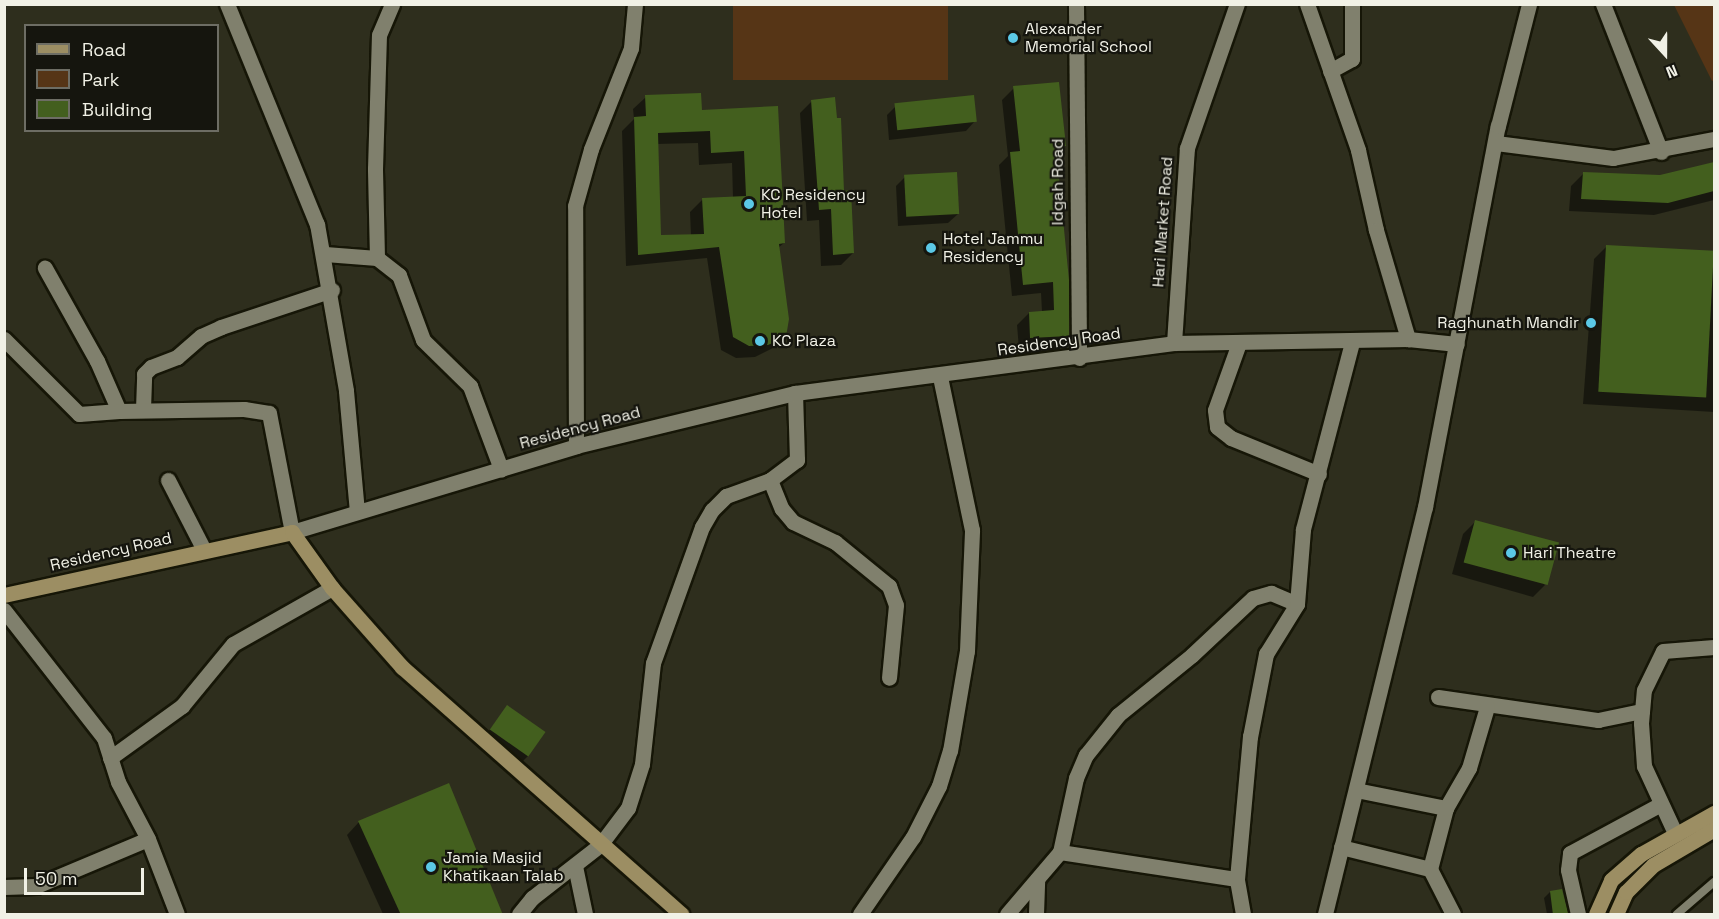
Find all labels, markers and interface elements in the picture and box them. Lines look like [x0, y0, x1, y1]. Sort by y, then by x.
place label: Alexander Memorial School [1025, 19, 1152, 57]
legend [24, 24, 219, 132]
north arrow [1635, 24, 1695, 84]
marker: Alexander Memorial School [1006, 31, 1020, 45]
text: Road [82, 38, 126, 61]
text: N [1663, 60, 1680, 83]
text: Park [82, 68, 119, 91]
text: Building [82, 98, 152, 121]
street label: Idgah Road [1048, 139, 1068, 225]
street label: Hari Market Road [1149, 156, 1177, 288]
place label: KC Residency Hotel [761, 185, 866, 223]
marker: KC Residency Hotel [742, 197, 756, 211]
place label: Hotel Jammu Residency [943, 229, 1043, 267]
marker: Hotel Jammu Residency [924, 241, 938, 255]
place label: Raghunath Mandir [1437, 313, 1579, 333]
marker: Raghunath Mandir [1584, 316, 1598, 330]
street label: Residency Road [996, 324, 1122, 360]
place label: KC Plaza [772, 331, 836, 351]
marker: KC Plaza [753, 334, 767, 348]
street label: Residency Road [518, 403, 642, 453]
street label: Residency Road [48, 529, 174, 575]
place label: Hari Theatre [1523, 543, 1617, 563]
marker: Hari Theatre [1504, 546, 1518, 560]
place label: Jamia Masjid Khatikaan Talab [443, 848, 564, 886]
scale bar [27, 856, 147, 894]
marker: Jamia Masjid Khatikaan Talab [424, 860, 438, 874]
text: 50 m [35, 867, 77, 890]

